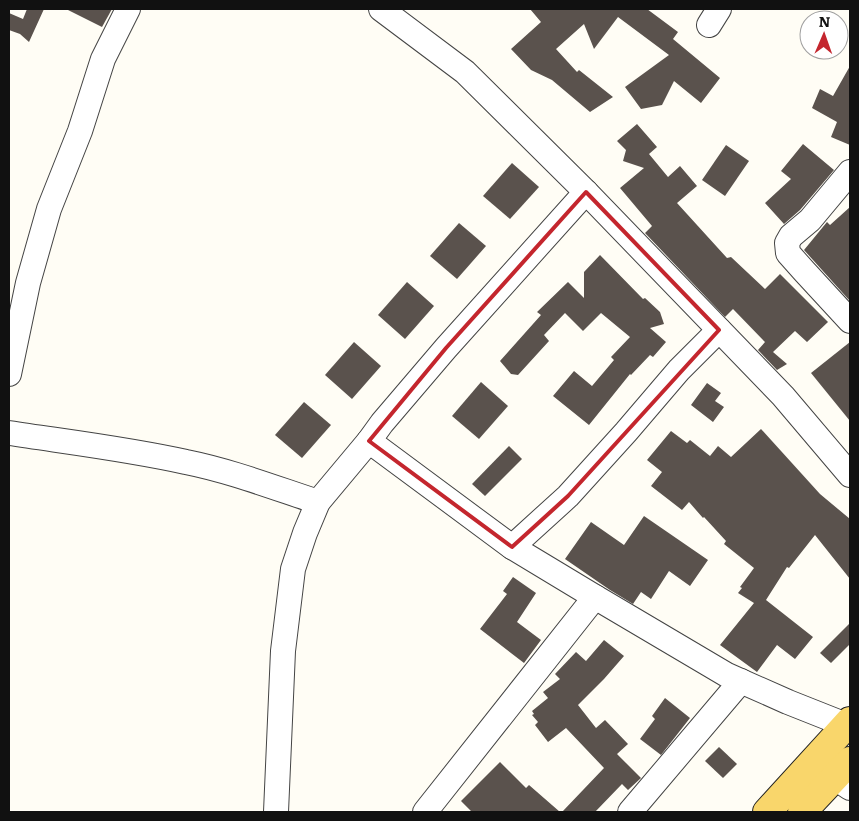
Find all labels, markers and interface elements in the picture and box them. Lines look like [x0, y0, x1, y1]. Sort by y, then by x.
north arrow [799, 10, 849, 60]
text: N [818, 11, 831, 31]

